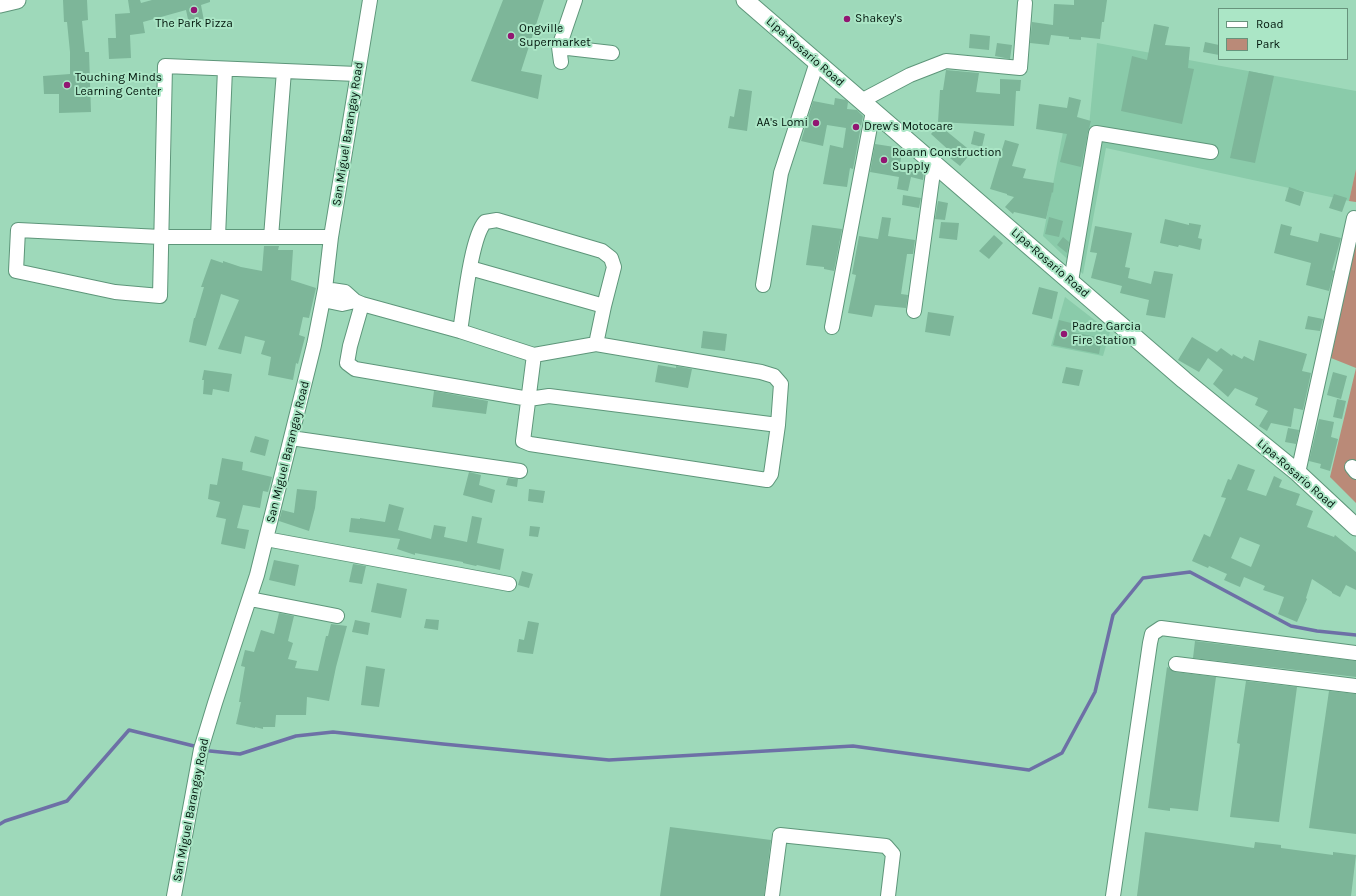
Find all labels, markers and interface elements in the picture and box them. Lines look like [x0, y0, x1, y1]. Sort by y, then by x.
marker: The Park Pizza [189, 5, 199, 15]
legend [1218, 8, 1348, 60]
place label: Shakey's [855, 12, 903, 26]
street label: Lipa-Rosario Road [763, 14, 847, 90]
marker: Shakey's [842, 14, 852, 24]
place label: The Park Pizza [155, 17, 233, 31]
text: Road [1256, 17, 1284, 31]
place label: Ongville Supermarket [519, 22, 591, 50]
marker: Ongville Supermarket [506, 31, 516, 41]
text: Park [1256, 37, 1280, 51]
street label: San Miguel Barangay Road [329, 61, 367, 207]
place label: Touching Minds Learning Center [75, 71, 162, 99]
marker: Touching Minds Learning Center [62, 80, 72, 90]
place label: AA's Lomi [756, 116, 808, 130]
marker: AA's Lomi [811, 118, 821, 128]
place label: Drew's Motocare [864, 120, 953, 134]
marker: Drew's Motocare [851, 122, 861, 132]
place label: Roann Construction Supply [892, 146, 1002, 174]
marker: Roann Construction Supply [879, 155, 889, 165]
street label: Lipa-Rosario Road [1008, 225, 1092, 301]
place label: Padre Garcia Fire Station [1072, 320, 1141, 348]
marker: Padre Garcia Fire Station [1059, 329, 1069, 339]
street label: San Miguel Barangay Road [263, 380, 313, 524]
street label: Lipa-Rosario Road [1254, 436, 1338, 512]
street label: San Miguel Barangay Road [170, 737, 212, 883]

